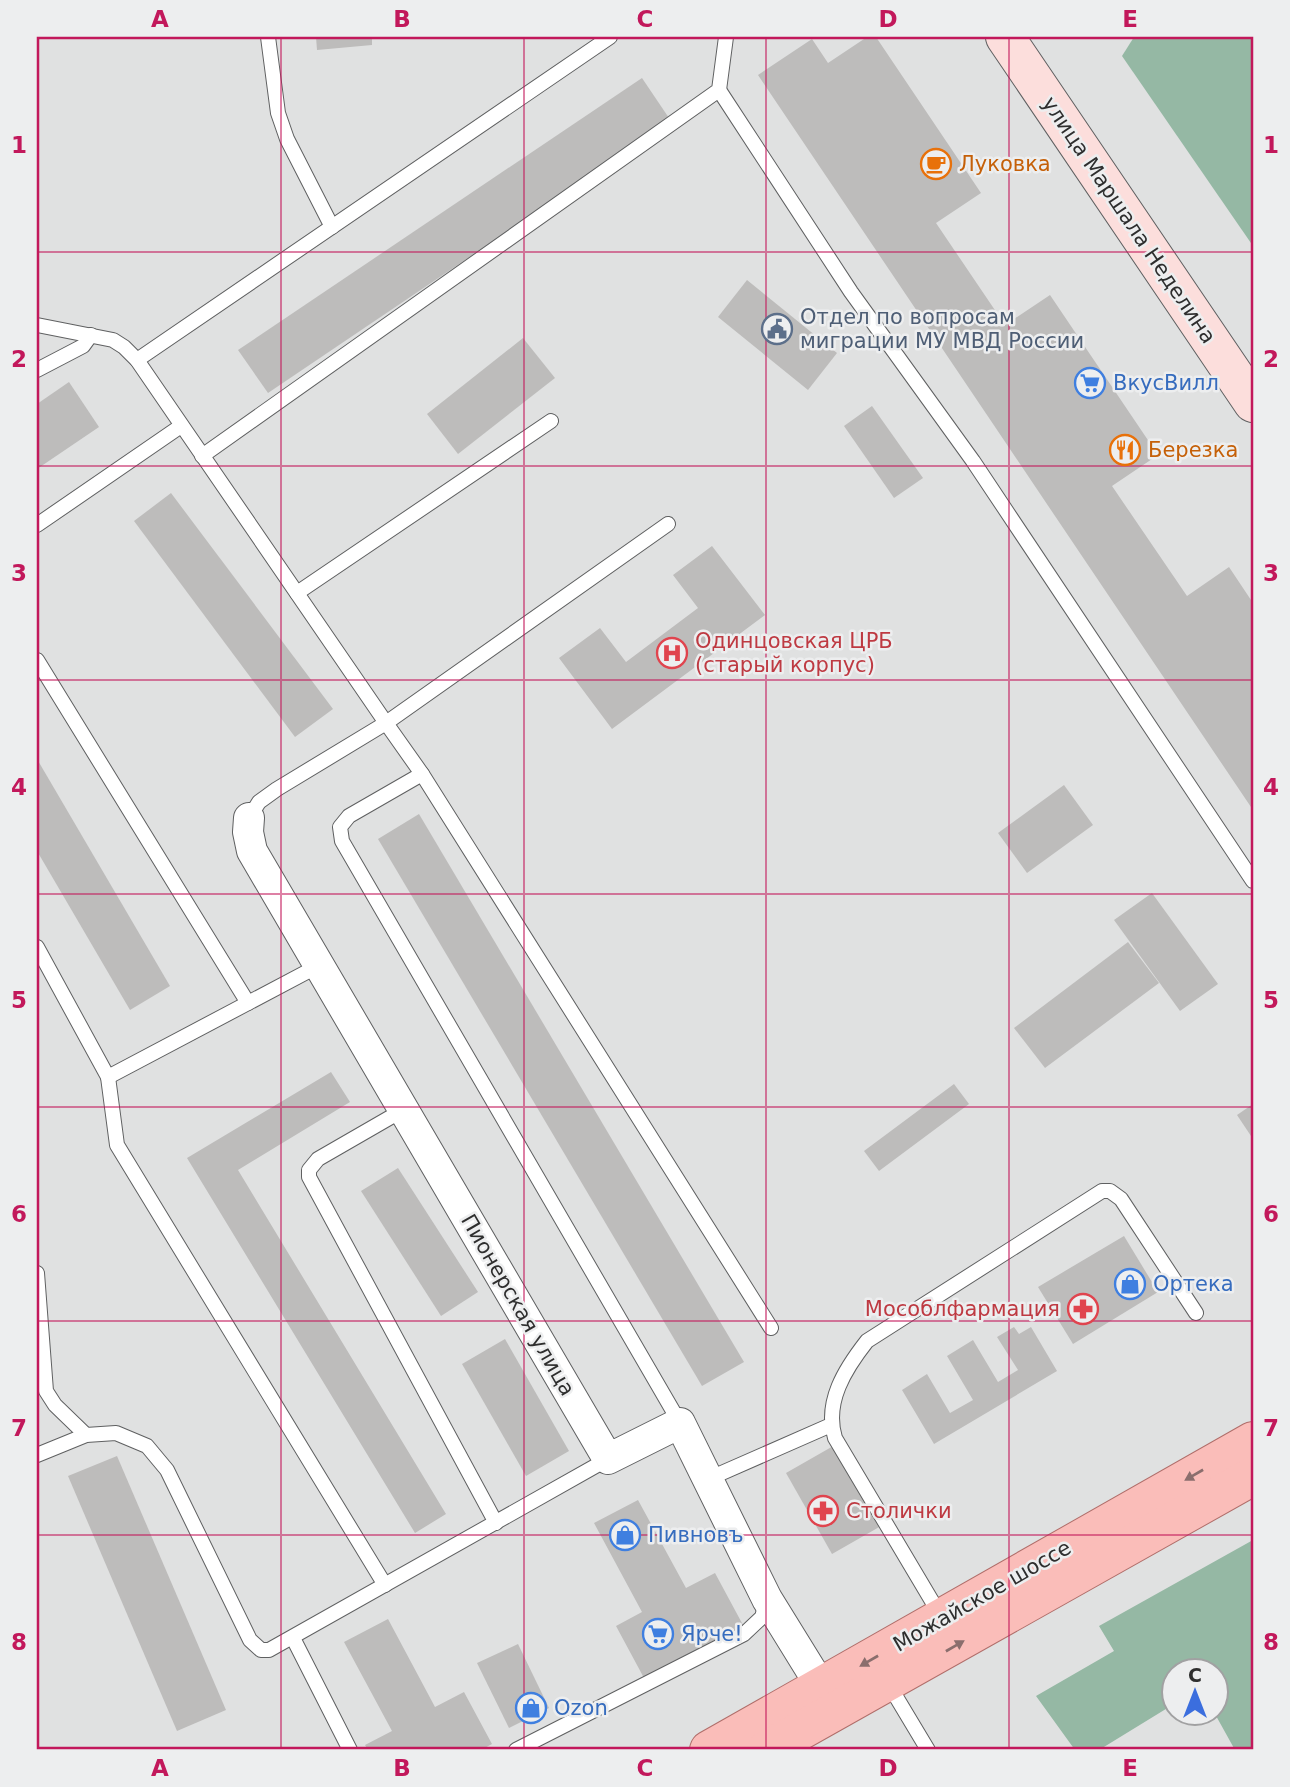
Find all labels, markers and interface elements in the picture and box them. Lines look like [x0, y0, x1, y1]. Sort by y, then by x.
text: A [151, 6, 169, 32]
text: B [393, 6, 411, 32]
text: C [637, 6, 653, 32]
text: D [878, 6, 898, 32]
text: E [1122, 6, 1138, 32]
street label: улица Маршала Неделина [1037, 92, 1221, 348]
text: 1 [11, 132, 27, 158]
text: 1 [1263, 132, 1279, 158]
cafe icon: Луковка [919, 147, 953, 181]
place label: Луковка [959, 152, 1051, 176]
place label: Отдел по вопросам миграции МУ МВД России [800, 305, 1084, 353]
public building icon: Отдел по вопросам миграции МУ МВД России [760, 312, 794, 346]
text: 2 [11, 346, 27, 372]
text: 2 [1263, 346, 1279, 372]
supermarket icon: ВкусВилл [1073, 366, 1107, 400]
place label: ВкусВилл [1113, 371, 1219, 395]
restaurant icon: Березка [1108, 433, 1142, 467]
place label: Березка [1148, 438, 1238, 462]
text: 3 [11, 560, 27, 586]
text: 3 [1263, 560, 1279, 586]
place label: Одинцовская ЦРБ (старый корпус) [695, 629, 893, 677]
hospital icon: Одинцовская ЦРБ (старый корпус) [655, 636, 689, 670]
text: 4 [11, 774, 27, 800]
text: 4 [1263, 774, 1279, 800]
text: 5 [11, 987, 27, 1013]
text: 5 [1263, 987, 1279, 1013]
text: 6 [11, 1201, 27, 1227]
text: 6 [1263, 1201, 1279, 1227]
street label: Пионерская улица [456, 1210, 580, 1400]
shop icon: Ортека [1113, 1267, 1147, 1301]
place label: Ортека [1153, 1272, 1234, 1296]
pharmacy icon: Мособлфармация [1066, 1292, 1100, 1326]
place label: Мособлфармация [865, 1297, 1060, 1321]
text: 7 [11, 1415, 27, 1441]
text: 7 [1263, 1415, 1279, 1441]
one-way arrow [1184, 1468, 1204, 1480]
pharmacy icon: Столички [806, 1494, 840, 1528]
place label: Столички [846, 1499, 952, 1523]
shop icon: Пивновъ [608, 1518, 642, 1552]
place label: Пивновъ [648, 1523, 744, 1547]
street label: Можайское шоссе [889, 1535, 1075, 1657]
supermarket icon: Ярче! [641, 1617, 675, 1651]
place label: Ярче! [681, 1622, 743, 1646]
text: 8 [11, 1629, 27, 1655]
text: 8 [1263, 1629, 1279, 1655]
one-way arrow [945, 1640, 964, 1652]
one-way arrow [860, 1655, 879, 1667]
north arrow [1160, 1658, 1230, 1728]
text: С [1188, 1664, 1202, 1686]
shop icon: Ozon [514, 1691, 548, 1725]
place label: Ozon [554, 1696, 608, 1720]
text: A [151, 1755, 169, 1781]
text: B [393, 1755, 411, 1781]
text: C [637, 1755, 653, 1781]
text: D [878, 1755, 898, 1781]
text: E [1122, 1755, 1138, 1781]

